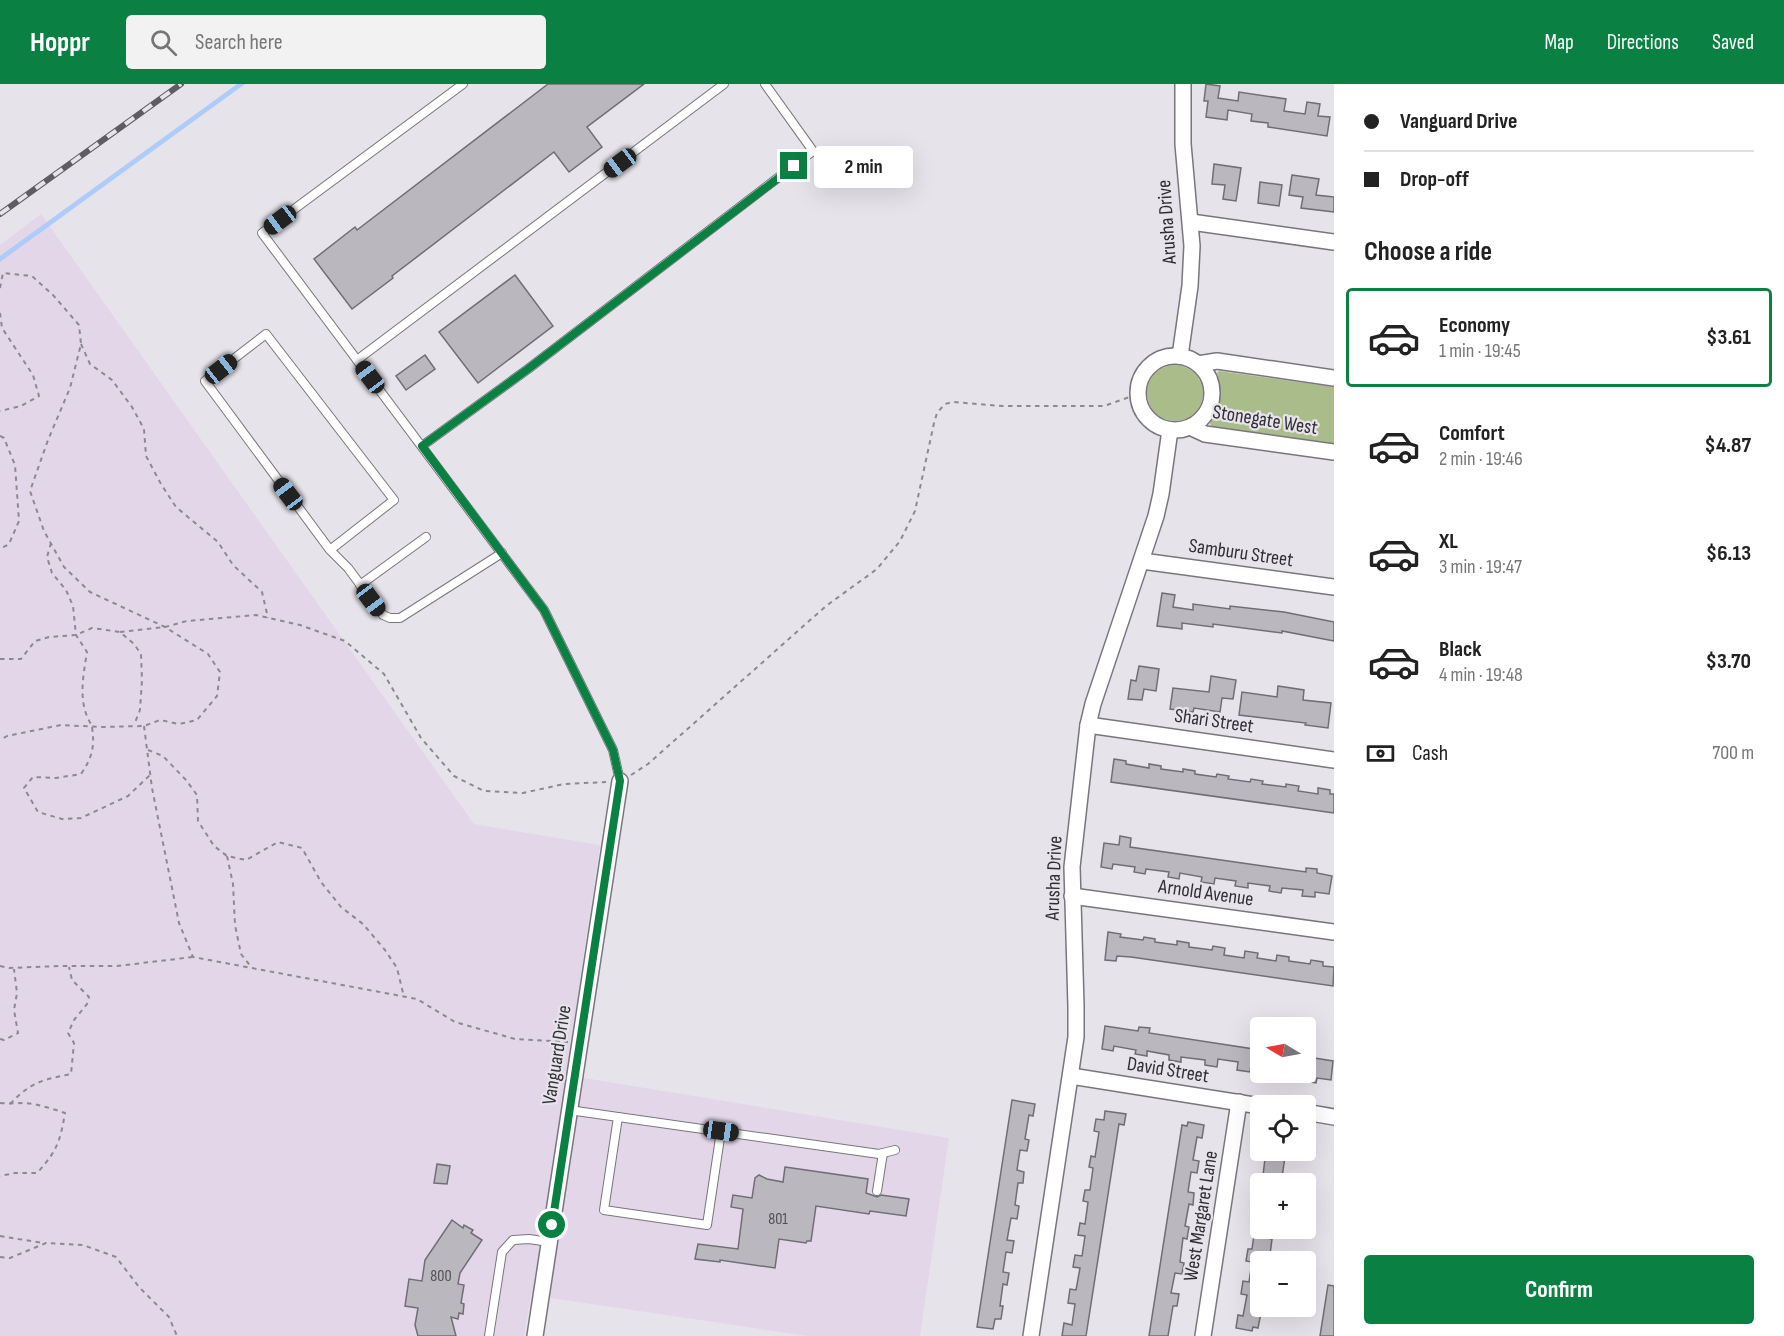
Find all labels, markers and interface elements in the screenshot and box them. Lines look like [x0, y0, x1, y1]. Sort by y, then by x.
search box [126, 15, 546, 69]
text: Hoppr [30, 26, 90, 59]
icon: search [147, 26, 180, 59]
text: Search here [195, 29, 282, 56]
text: Map [1544, 30, 1574, 55]
text: Directions [1607, 30, 1679, 55]
text: Saved [1712, 30, 1754, 55]
text: Vanguard Drive [1400, 108, 1517, 135]
car [600, 145, 640, 181]
callout: 2 min [815, 145, 914, 187]
route end [780, 152, 807, 179]
text: 2 min [844, 155, 883, 179]
text: Drop-off [1400, 166, 1469, 193]
street label: Arusha Drive [1152, 179, 1182, 266]
car [260, 202, 300, 238]
text: Choose a ride [1364, 236, 1492, 268]
icon: car [1367, 311, 1421, 365]
text: Economy [1439, 312, 1510, 339]
text: $3.61 [1706, 324, 1751, 351]
text: 1 min · 19:45 [1439, 339, 1521, 363]
car [201, 351, 241, 387]
car [352, 357, 388, 397]
street label: Stonegate West [1211, 400, 1319, 440]
icon: car [1367, 419, 1421, 473]
text: Comfort [1439, 420, 1505, 447]
text: $4.87 [1705, 432, 1751, 459]
text: 2 min · 19:46 [1439, 447, 1523, 471]
car [270, 474, 306, 514]
icon: car [1367, 527, 1421, 581]
text: XL [1439, 528, 1458, 555]
street label: Samburu Street [1187, 534, 1295, 572]
text: $6.13 [1706, 540, 1751, 567]
text: 3 min · 19:47 [1439, 555, 1522, 579]
car [353, 580, 389, 620]
icon: car [1367, 635, 1421, 689]
text: Black [1439, 636, 1481, 663]
text: $3.70 [1706, 648, 1751, 675]
text: 4 min · 19:48 [1439, 663, 1523, 687]
street label: Shari Street [1173, 704, 1255, 738]
icon: cash [1364, 737, 1397, 770]
text: Cash [1412, 740, 1448, 767]
text: 700 m [1712, 741, 1754, 765]
street label: Arusha Drive [1040, 835, 1067, 922]
street label: Arnold Avenue [1156, 874, 1255, 912]
street label: Vanguard Drive [537, 1003, 577, 1107]
north arrow [1250, 1017, 1316, 1083]
map controls [1250, 1017, 1316, 1317]
street label: David Street [1125, 1052, 1211, 1088]
button: locate [1250, 1095, 1316, 1161]
car [702, 1120, 740, 1142]
street label: West Margaret Lane [1179, 1149, 1223, 1283]
button: + [1250, 1173, 1316, 1239]
house number: 801 [768, 1210, 788, 1229]
route start [538, 1211, 565, 1238]
button: − [1250, 1251, 1316, 1317]
button: Confirm [1364, 1255, 1754, 1324]
house number: 800 [430, 1267, 452, 1286]

